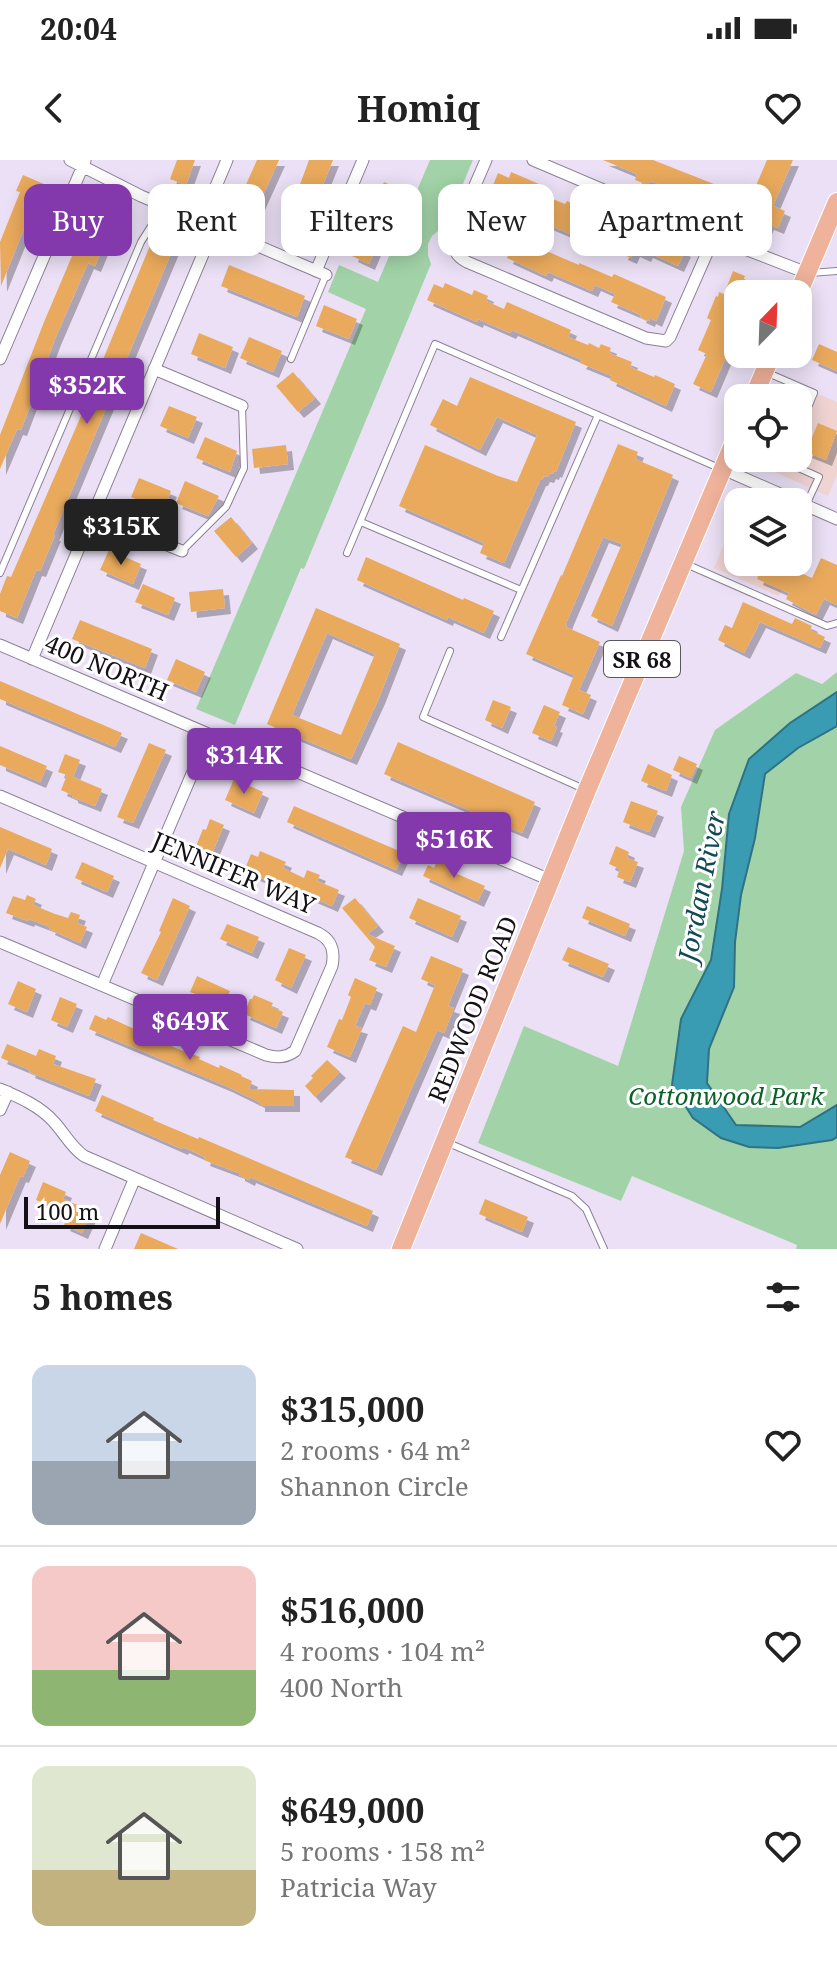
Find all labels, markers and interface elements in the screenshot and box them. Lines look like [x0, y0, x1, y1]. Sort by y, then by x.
text: 20:04 [40, 8, 117, 49]
text: Homiq [357, 84, 480, 133]
icon: back [32, 86, 76, 130]
icon: heart [761, 86, 805, 130]
chip: Buy [24, 184, 132, 256]
chip: Rent [148, 184, 265, 256]
chip: Filters [281, 184, 422, 256]
chip: New [438, 184, 554, 256]
chip: Apartment [570, 184, 772, 256]
north arrow [724, 280, 812, 368]
map controls [724, 280, 812, 576]
pin: $352K [31, 358, 143, 426]
text: $352K [48, 366, 126, 402]
button: locate [724, 384, 812, 472]
button: layers [724, 488, 812, 576]
pin: $315K [65, 499, 177, 567]
text: $315K [82, 507, 160, 543]
street label: 400 NORTH [40, 626, 174, 708]
road number: SR 68 [604, 641, 680, 677]
pin: $314K [188, 728, 300, 796]
text: $314K [205, 736, 283, 772]
water label: Jordan River [668, 807, 733, 969]
pin: $516K [398, 812, 510, 880]
text: $516K [415, 820, 493, 856]
street label: JENNIFER WAY [147, 822, 321, 922]
street label: REDWOOD ROAD [420, 911, 524, 1107]
pin: $649K [134, 994, 246, 1062]
text: $649K [151, 1002, 229, 1038]
park label: Cottonwood Park [628, 1079, 825, 1112]
scale bar [24, 1193, 220, 1229]
text: 100 m [36, 1196, 99, 1226]
text: 5 homes [32, 1274, 173, 1320]
icon: filters [761, 1275, 805, 1319]
text: $315,000 [280, 1386, 424, 1432]
icon: home [96, 1397, 192, 1493]
icon: heart [761, 1423, 805, 1467]
text: 2 rooms · 64 m² [280, 1432, 471, 1468]
text: Shannon Circle [280, 1468, 469, 1504]
text: $516,000 [280, 1587, 424, 1633]
icon: home [96, 1598, 192, 1694]
icon: heart [761, 1624, 805, 1668]
text: 4 rooms · 104 m² [280, 1633, 485, 1669]
text: 400 North [280, 1669, 403, 1705]
text: $649,000 [280, 1787, 424, 1833]
icon: home [96, 1798, 192, 1894]
icon: heart [761, 1824, 805, 1868]
text: 5 rooms · 158 m² [280, 1833, 485, 1869]
text: Patricia Way [280, 1869, 437, 1905]

